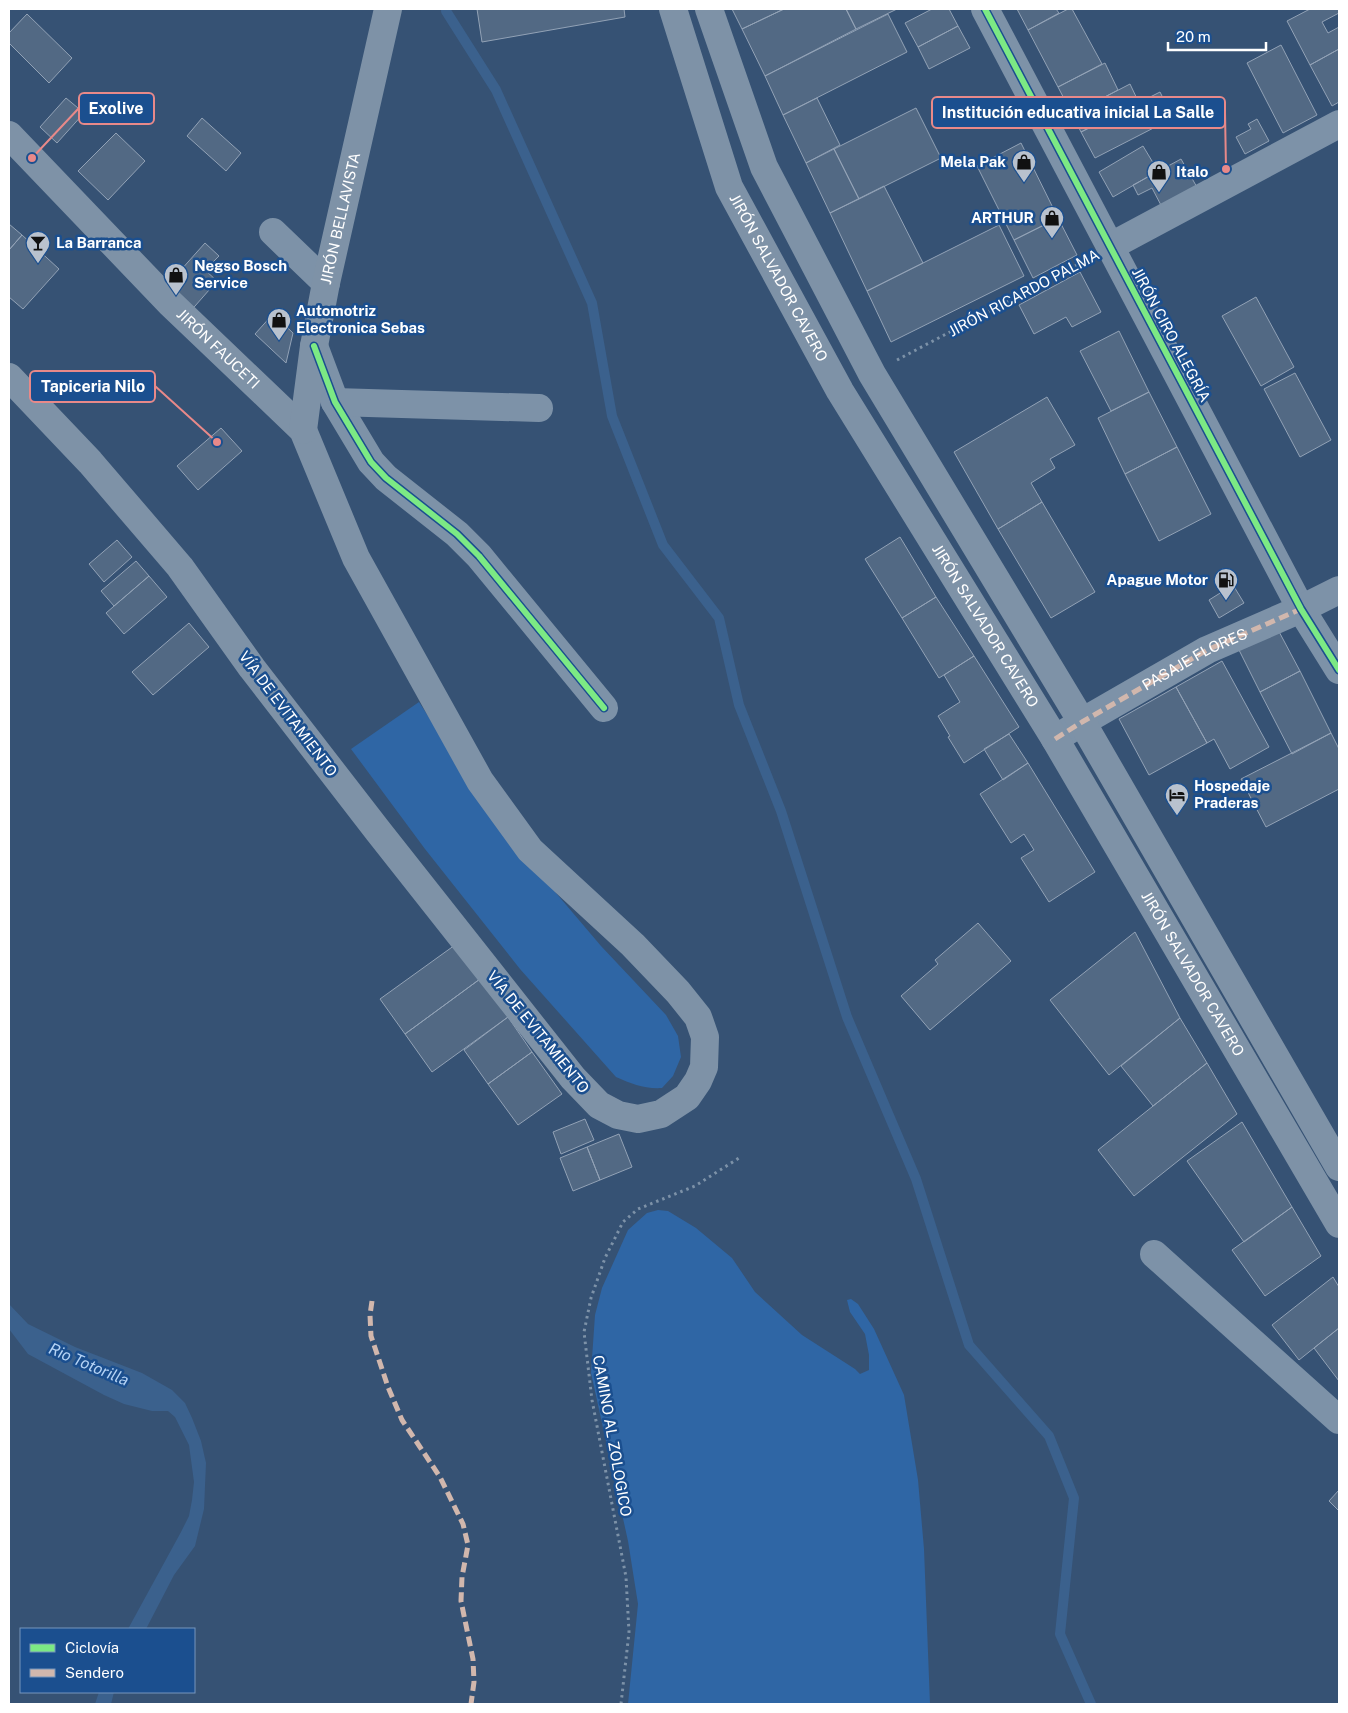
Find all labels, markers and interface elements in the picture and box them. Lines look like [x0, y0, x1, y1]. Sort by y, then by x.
scale bar [1168, 20, 1266, 52]
text: 20 m [1176, 28, 1211, 45]
callout: Exolive [79, 93, 154, 124]
callout: Institución educativa inicial La Salle [932, 97, 1225, 128]
text: Exolive [88, 99, 144, 118]
text: Institución educativa inicial La Salle [942, 103, 1214, 122]
shop icon: Mela Pak [1011, 149, 1037, 183]
street label: JIRÓN BELLAVISTA [317, 151, 363, 286]
place label: Mela Pak [940, 153, 1006, 170]
shop icon: Italo [1146, 159, 1172, 193]
place label: Italo [1176, 163, 1209, 180]
street label: JIRÓN SALVADOR CAVERO [726, 191, 831, 364]
shop icon: ARTHUR [1039, 205, 1065, 239]
place label: ARTHUR [971, 209, 1034, 226]
bar icon: La Barranca [25, 230, 51, 264]
place label: La Barranca [56, 234, 141, 251]
street label: JIRÓN RICARDO PALMA [945, 245, 1102, 340]
place label: Negso Bosch Service [194, 257, 287, 291]
shop icon: Negso Bosch Service [163, 262, 189, 296]
street label: JIRÓN CIRO ALEGRÍA [1129, 264, 1215, 405]
place label: Automotriz Electronica Sebas [296, 302, 425, 336]
street label: JIRÓN FAUCETI [173, 305, 263, 392]
shop icon: Automotriz Electronica Sebas [266, 307, 292, 341]
callout: Tapiceria Nilo [30, 371, 155, 402]
text: Tapiceria Nilo [41, 377, 145, 396]
street label: JIRÓN SALVADOR CAVERO [929, 541, 1042, 710]
fuel station icon: Apague Motor [1213, 567, 1239, 601]
place label: Apague Motor [1107, 571, 1208, 588]
street label: PASAJE FLORES [1139, 625, 1250, 694]
street label: VÍA DE EVITAMIENTO [236, 648, 341, 779]
place label: Hospedaje Praderas [1194, 777, 1270, 811]
hotel icon: Hospedaje Praderas [1164, 782, 1190, 816]
street label: JIRÓN SALVADOR CAVERO [1138, 888, 1248, 1059]
street label: VÍA DE EVITAMIENTO [484, 967, 593, 1096]
water label: Rio Totorilla [46, 1339, 132, 1390]
street label: CAMINO AL ZOLOGICO [590, 1354, 635, 1518]
legend [20, 1628, 195, 1693]
text: Ciclovía [65, 1639, 119, 1656]
text: Sendero [65, 1664, 124, 1681]

